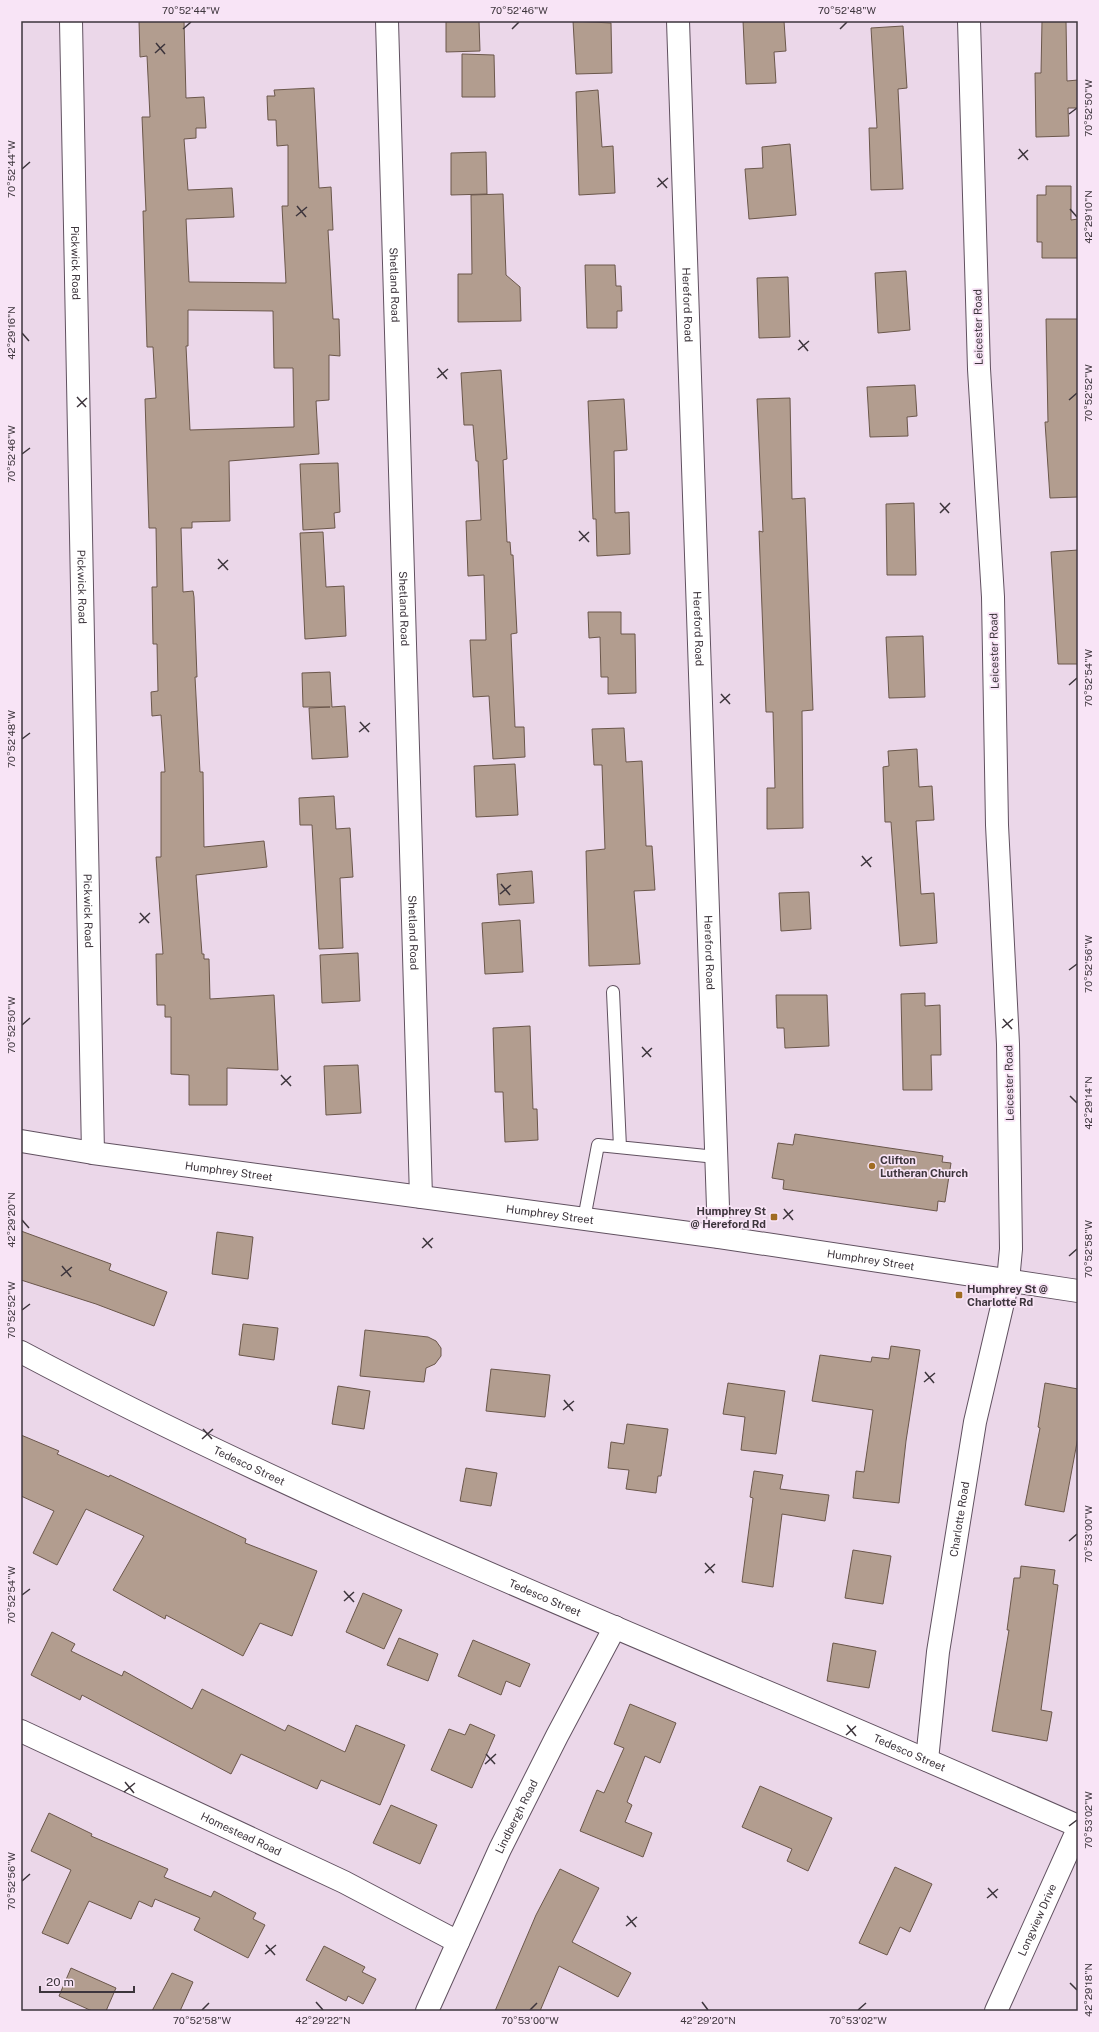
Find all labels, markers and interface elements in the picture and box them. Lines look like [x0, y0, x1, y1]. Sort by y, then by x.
text: 70°52'44"W [162, 4, 220, 16]
text: 70°52'46"W [490, 4, 548, 16]
text: 70°52'48"W [818, 4, 876, 16]
text: 70°52'50"W [1082, 79, 1094, 137]
text: 70°52'44"W [5, 140, 17, 198]
text: 42°29'10"N [1082, 190, 1094, 244]
street label: Pickwick Road [69, 226, 82, 300]
street label: Shetland Road [388, 247, 402, 323]
street label: Hereford Road [680, 267, 695, 342]
street label: Leicester Road [971, 289, 985, 365]
text: 42°29'16"N [5, 306, 17, 360]
text: 70°52'52"W [1082, 364, 1094, 422]
text: 70°52'46"W [5, 425, 17, 483]
street label: Pickwick Road [75, 550, 89, 624]
street label: Shetland Road [397, 571, 411, 646]
street label: Hereford Road [691, 591, 706, 666]
street label: Leicester Road [987, 613, 1001, 689]
text: 70°52'54"W [1082, 649, 1094, 707]
text: 70°52'48"W [5, 710, 17, 768]
street label: Pickwick Road [82, 874, 95, 948]
street label: Shetland Road [406, 895, 420, 970]
street label: Hereford Road [702, 915, 717, 990]
text: 70°52'56"W [1082, 935, 1094, 993]
text: 70°52'50"W [5, 996, 17, 1054]
street label: Leicester Road [1002, 1045, 1016, 1121]
text: 42°29'14"N [1082, 1076, 1094, 1130]
place label: Clifton Lutheran Church [880, 1154, 968, 1179]
street label: Humphrey Street [184, 1159, 273, 1183]
marker: Clifton Lutheran Church [867, 1161, 877, 1171]
text: 42°29'20"N [5, 1192, 17, 1248]
street label: Humphrey Street [505, 1202, 595, 1226]
place label: Humphrey St @ Hereford Rd [691, 1205, 766, 1230]
marker: Humphrey St @ Hereford Rd [769, 1212, 779, 1222]
text: 70°52'58"W [1082, 1219, 1094, 1278]
street label: Humphrey Street [826, 1247, 915, 1272]
text: 70°52'52"W [5, 1281, 17, 1339]
place label: Humphrey St @ Charlotte Rd [967, 1283, 1048, 1308]
marker: Humphrey St @ Charlotte Rd [954, 1290, 964, 1300]
street label: Tedesco Street [212, 1444, 287, 1488]
street label: Charlotte Road [947, 1481, 971, 1558]
text: 70°53'00"W [1082, 1505, 1094, 1563]
text: 70°52'54"W [5, 1566, 17, 1624]
street label: Tedesco Street [507, 1577, 583, 1618]
street label: Tedesco Street [872, 1732, 947, 1773]
street label: Lindbergh Road [493, 1778, 540, 1855]
text: 70°53'02"W [1082, 1791, 1094, 1849]
street label: Homestead Road [199, 1810, 283, 1858]
text: 70°52'56"W [5, 1852, 17, 1910]
street label: Longview Drive [1016, 1882, 1058, 1958]
text: 42°29'18"N [1082, 1963, 1094, 2017]
scale bar [40, 1968, 134, 1994]
text: 20 m [46, 1975, 74, 1989]
text: 70°52'58"W [173, 2014, 232, 2026]
text: 42°29'22"N [295, 2014, 351, 2026]
text: 70°53'00"W [501, 2014, 559, 2026]
text: 42°29'20"N [680, 2014, 736, 2026]
text: 70°53'02"W [829, 2014, 887, 2026]

